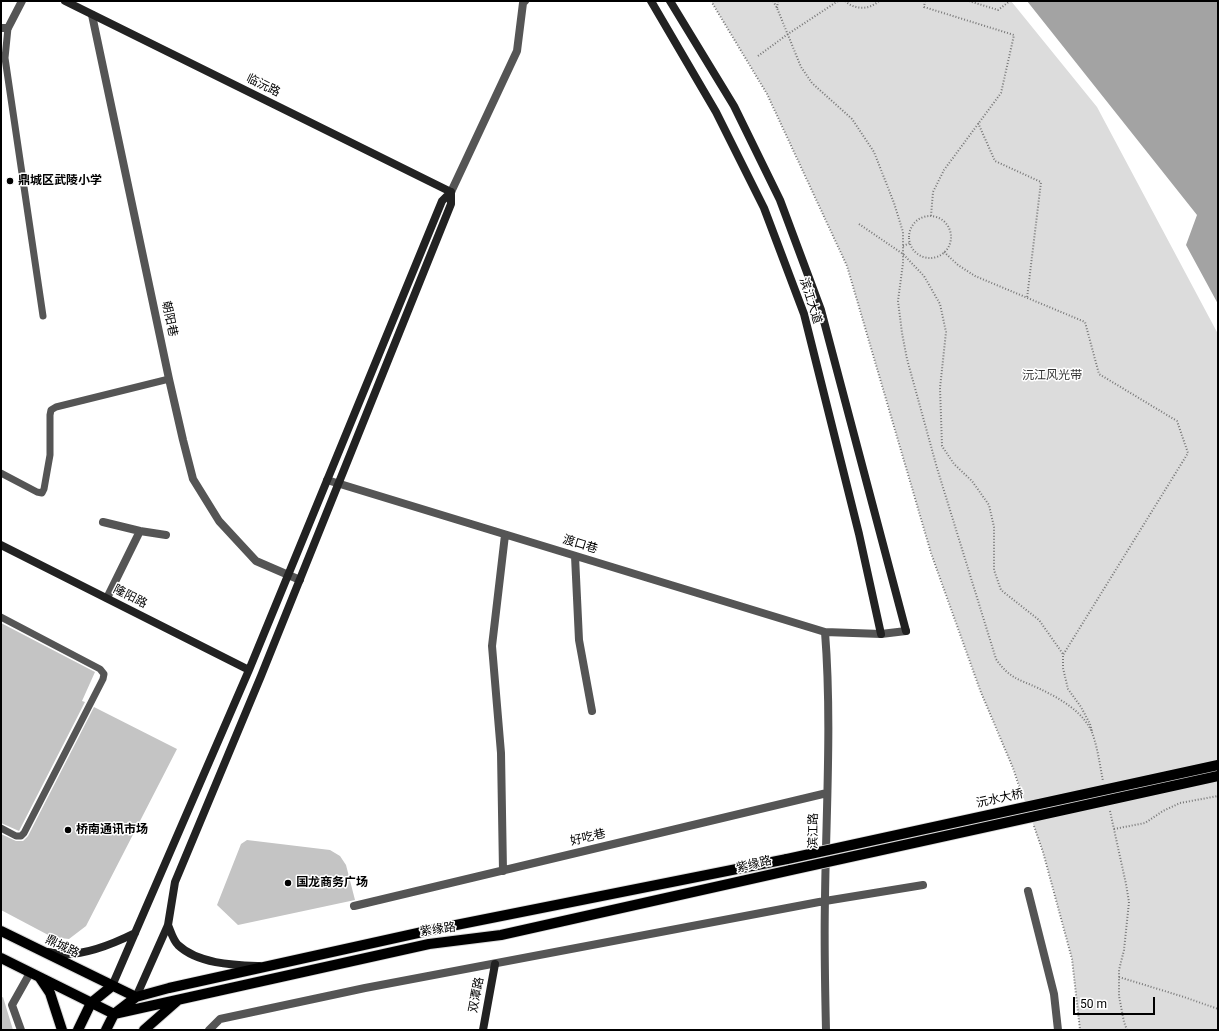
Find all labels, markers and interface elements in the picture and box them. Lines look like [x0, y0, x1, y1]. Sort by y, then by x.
street label: 临沅路 [244, 72, 282, 100]
place label: 鼎城区武陵小学 [18, 174, 102, 188]
marker: 鼎城区武陵小学 [5, 176, 15, 186]
street label: 滨江大道 [796, 276, 824, 326]
street label: 朝阳巷 [158, 300, 180, 338]
park label: 沅江风光带 [1022, 369, 1082, 383]
street label: 渡口巷 [561, 533, 599, 557]
street label: 隆阳路 [111, 582, 149, 612]
street label: 沅水大桥 [975, 787, 1025, 811]
street label: 滨江路 [806, 813, 822, 849]
place label: 桥南通讯市场 [76, 823, 148, 837]
marker: 桥南通讯市场 [63, 825, 73, 835]
street label: 好吃巷 [569, 827, 607, 849]
street label: 紫缘路 [735, 854, 773, 876]
place label: 国龙商务广场 [296, 876, 368, 890]
marker: 国龙商务广场 [283, 878, 293, 888]
street label: 紫缘路 [419, 920, 457, 940]
street label: 鼎城路 [43, 933, 81, 961]
street label: 双潭路 [466, 976, 488, 1014]
scale bar [1075, 989, 1157, 1015]
text: 50 m [1080, 997, 1107, 1011]

